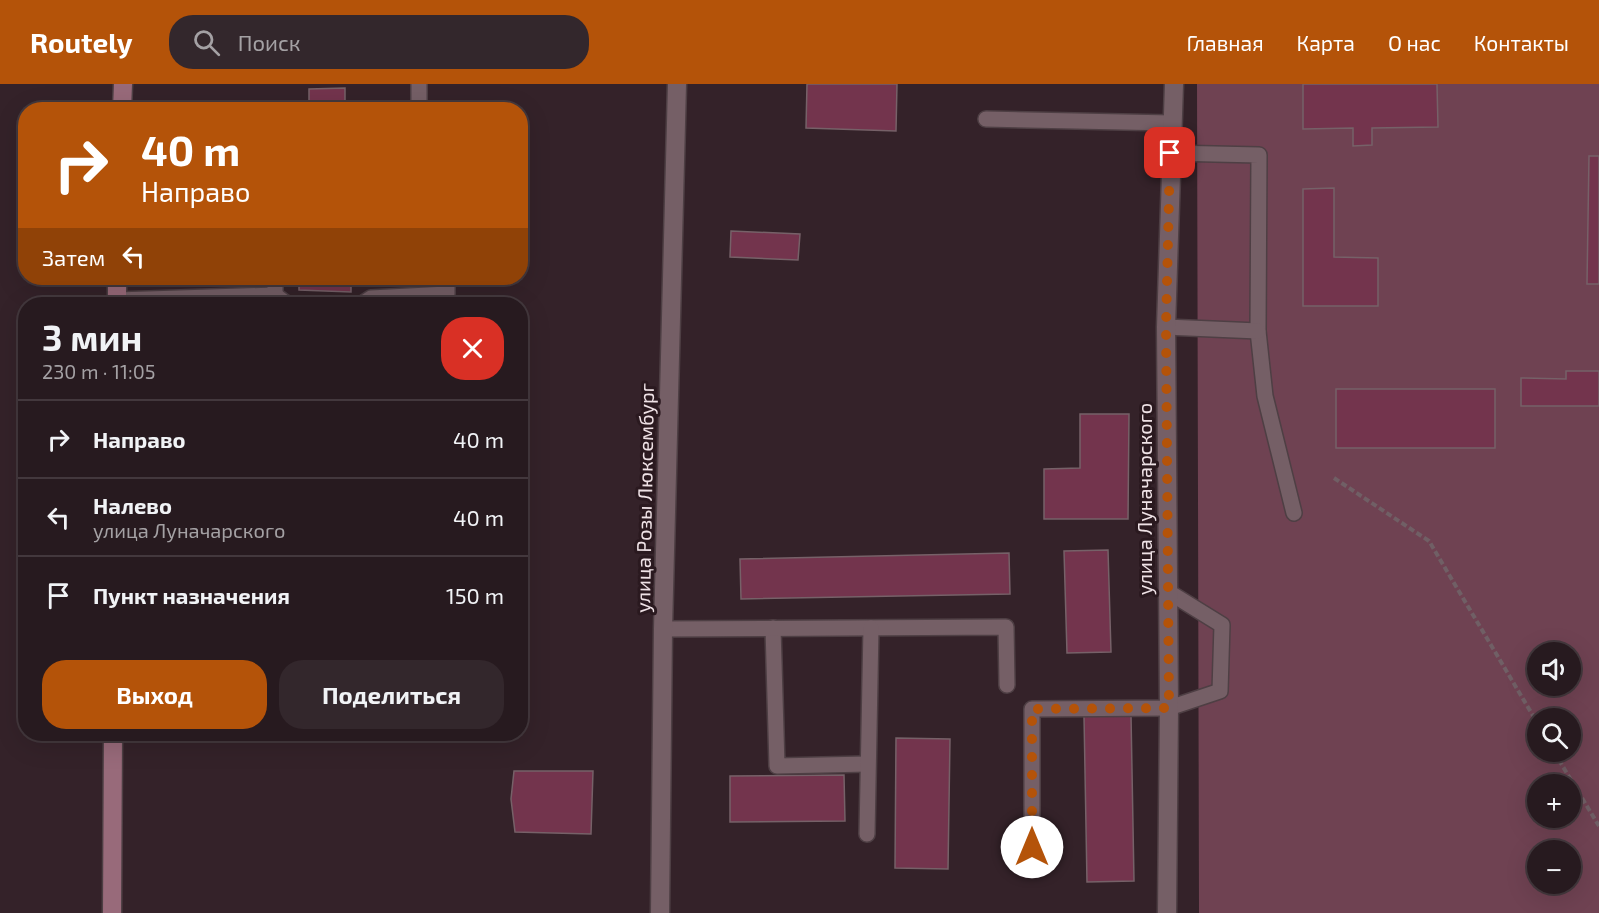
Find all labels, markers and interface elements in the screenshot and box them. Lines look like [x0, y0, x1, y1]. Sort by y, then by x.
search box [169, 15, 589, 69]
text: Routely [30, 25, 133, 59]
icon: search [190, 26, 223, 59]
text: Поиск [238, 29, 301, 55]
text: Главная [1187, 30, 1264, 55]
text: Карта [1297, 30, 1355, 55]
text: О нас [1388, 30, 1441, 55]
text: Контакты [1474, 30, 1569, 55]
text: 40 m [141, 124, 240, 174]
icon: right [42, 126, 120, 204]
pin [1144, 127, 1195, 178]
icon: arrive [1153, 136, 1186, 169]
text: Направо [141, 175, 250, 207]
icon: left [117, 240, 150, 273]
text: Затем [42, 244, 105, 270]
text: 3 мин [42, 315, 142, 358]
button: close [441, 317, 504, 380]
text: 230 m · 11:05 [42, 359, 155, 383]
street label: улица Розы Люксембург [630, 383, 659, 613]
street label: улица Луначарского [1132, 403, 1157, 595]
icon: right [42, 423, 75, 456]
text: Направо [93, 426, 186, 452]
text: 40 m [453, 426, 504, 452]
text: Налево [93, 492, 172, 518]
icon: left [42, 501, 75, 534]
text: 40 m [453, 504, 504, 530]
text: улица Луначарского [93, 518, 285, 542]
icon: arrive [42, 579, 75, 612]
text: Пункт назначения [93, 582, 290, 608]
text: 150 m [446, 582, 504, 608]
map controls [1527, 642, 1581, 894]
button: sound [1527, 642, 1581, 696]
button: Выход [42, 660, 267, 729]
button: Поделиться [279, 660, 504, 729]
button: search [1527, 708, 1581, 762]
button: + [1527, 774, 1581, 828]
position arrow [1000, 815, 1064, 879]
button: − [1527, 840, 1581, 894]

